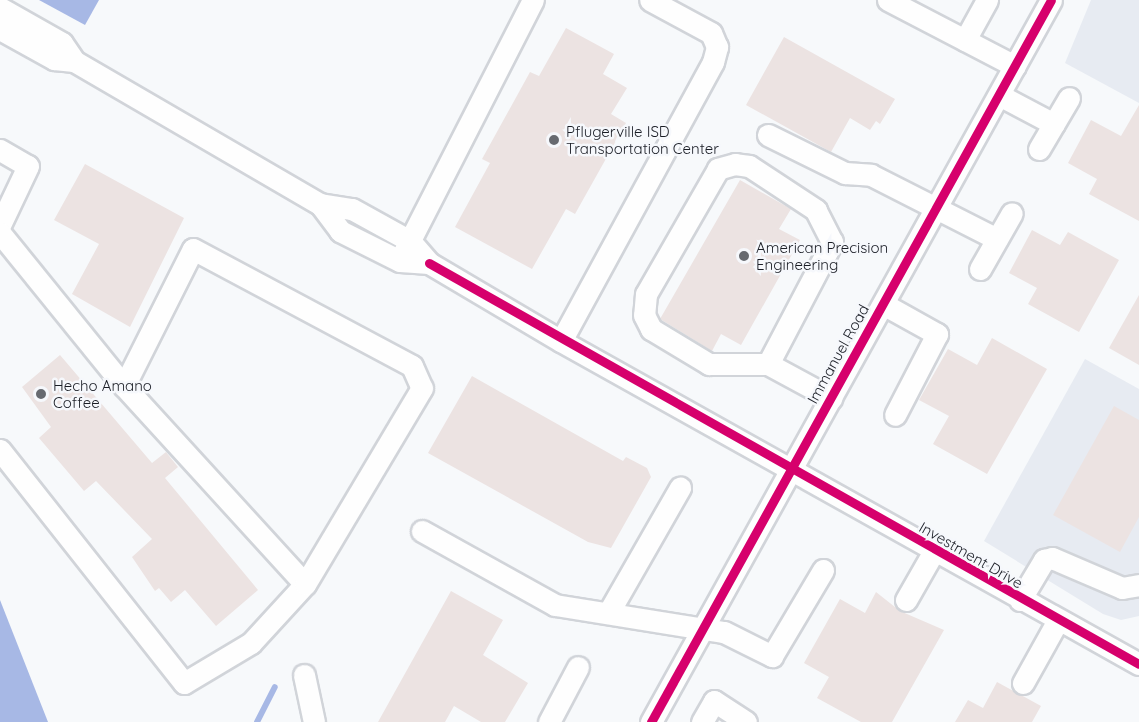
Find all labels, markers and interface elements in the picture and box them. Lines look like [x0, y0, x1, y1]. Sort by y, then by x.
place label: Pflugerville ISD Transportation Center [566, 122, 719, 157]
marker: Pflugerville ISD Transportation Center [547, 133, 561, 147]
place label: American Precision Engineering [756, 238, 888, 273]
marker: American Precision Engineering [737, 249, 751, 263]
street label: Immanuel Road [803, 301, 873, 407]
place label: Hecho Amano Coffee [53, 376, 152, 411]
marker: Hecho Amano Coffee [34, 387, 48, 401]
street label: Investment Drive [916, 518, 1026, 592]

